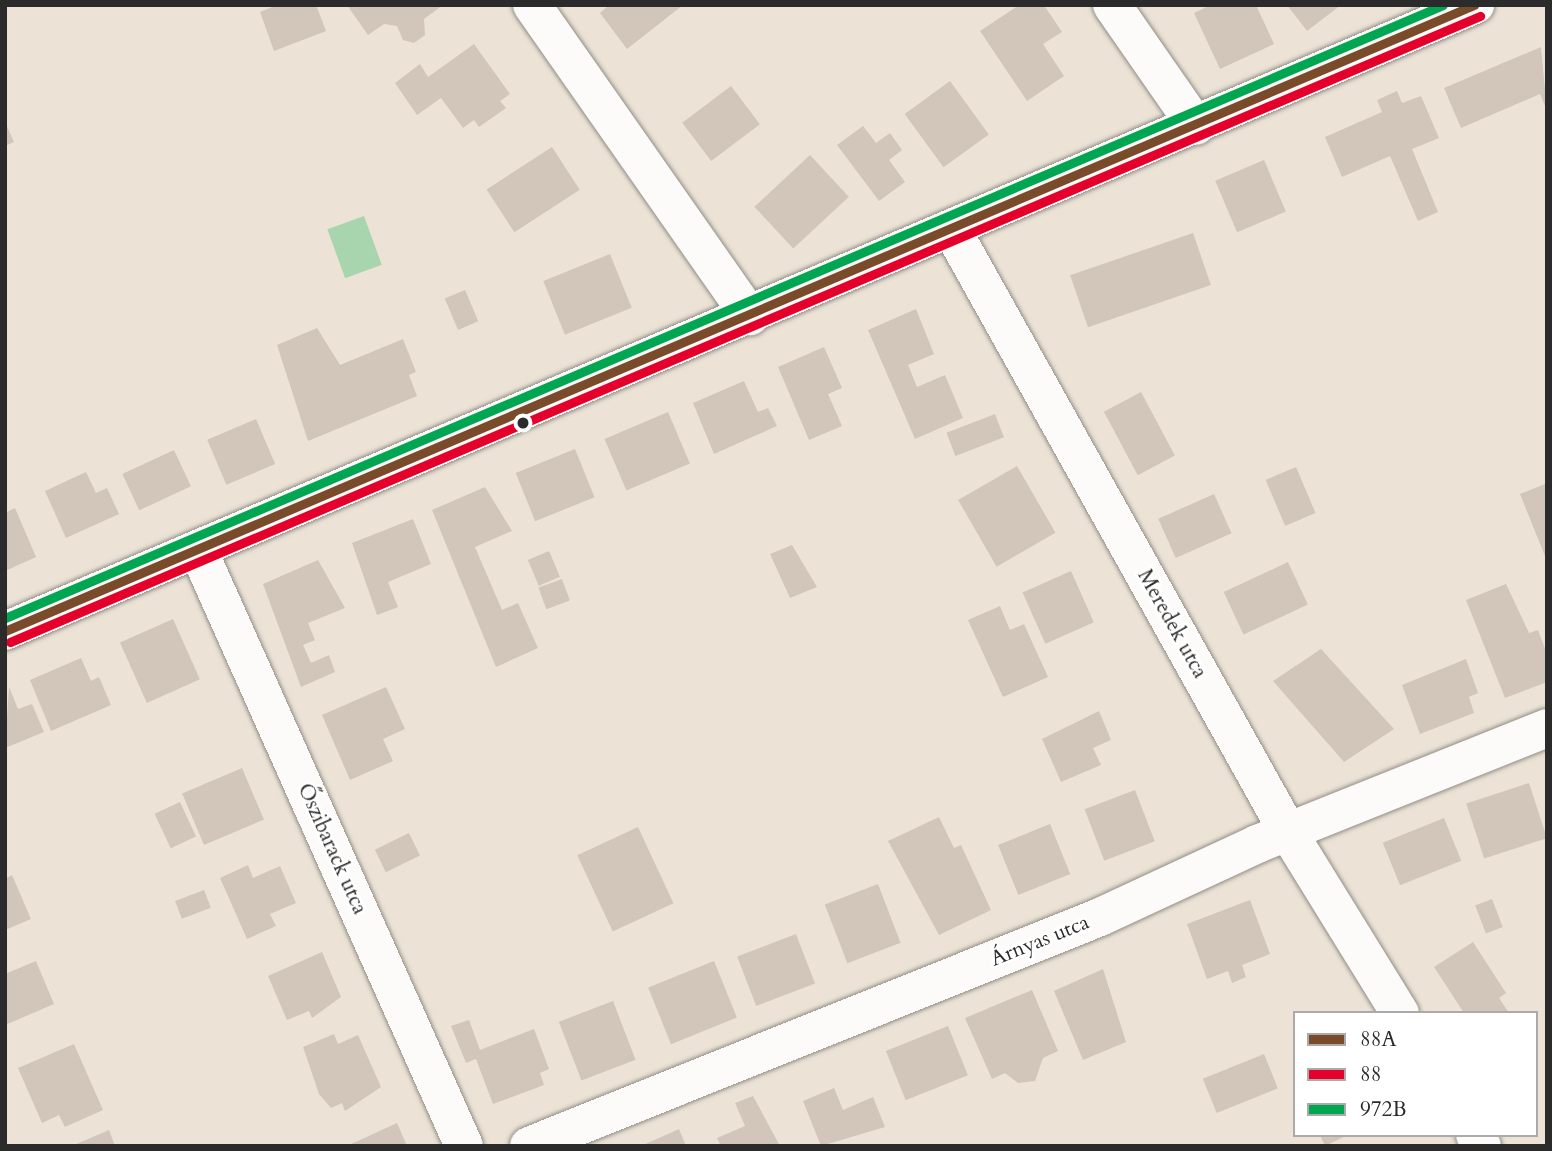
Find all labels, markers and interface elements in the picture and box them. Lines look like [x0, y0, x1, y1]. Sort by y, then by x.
unlabelled marker [516, 416, 530, 430]
street label: Meredek utca [1132, 565, 1212, 683]
street label: Őszibarack utca [292, 780, 372, 918]
street label: Árnyas utca [987, 910, 1093, 972]
legend [1293, 1011, 1538, 1137]
text: 88A [1360, 1025, 1396, 1054]
text: 88 [1360, 1060, 1382, 1089]
text: 972B [1360, 1095, 1407, 1124]

